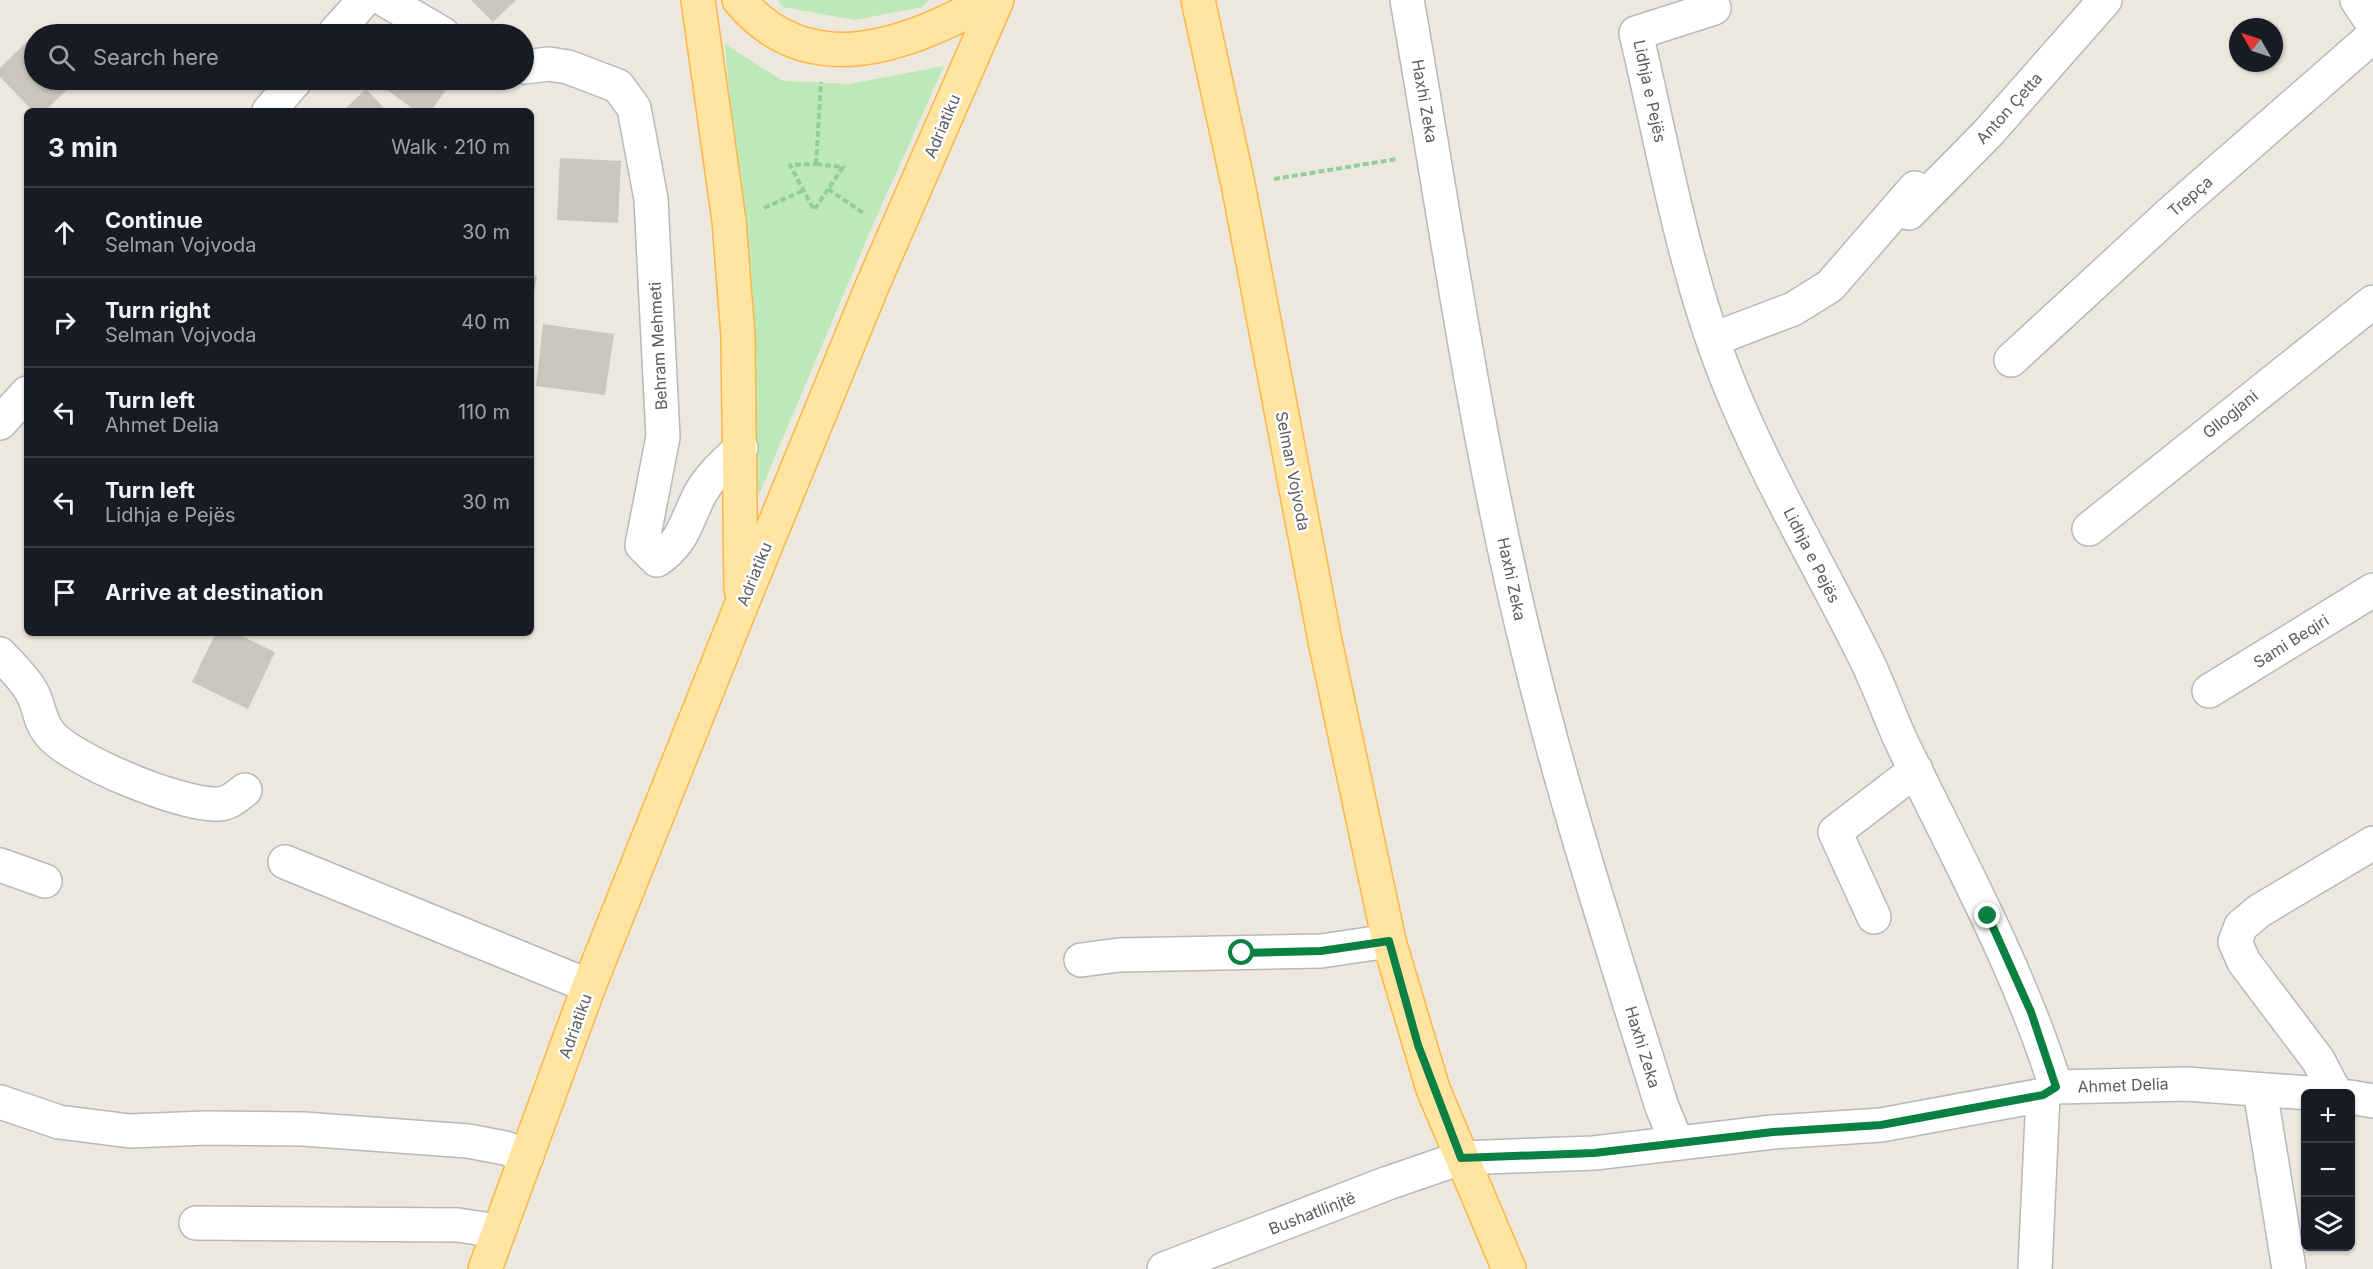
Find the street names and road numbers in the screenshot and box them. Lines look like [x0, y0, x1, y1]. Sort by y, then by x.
street label: Lidhja e Pejës [1629, 38, 1671, 144]
street label: Haxhi Zeka [1408, 58, 1442, 144]
street label: Anton Çetta [1972, 68, 2046, 148]
street label: Adriatiku [920, 91, 964, 161]
street label: Trepça [2164, 171, 2216, 221]
street label: Behram Mehmeti [645, 281, 671, 411]
street label: Gllogjani [2198, 386, 2262, 442]
street label: Selman Vojvoda [1272, 410, 1314, 532]
street label: Lidhja e Pejës [1779, 504, 1845, 606]
street label: Haxhi Zeka [1493, 536, 1531, 622]
street label: Adriatiku [732, 539, 776, 609]
street label: Sami Beqiri [2250, 610, 2332, 672]
street label: Adriatiku [554, 991, 596, 1061]
street label: Haxhi Zeka [1621, 1004, 1665, 1090]
street label: Ahmet Delia [2077, 1073, 2169, 1097]
street label: Bushatllinjtë [1266, 1187, 1358, 1239]

